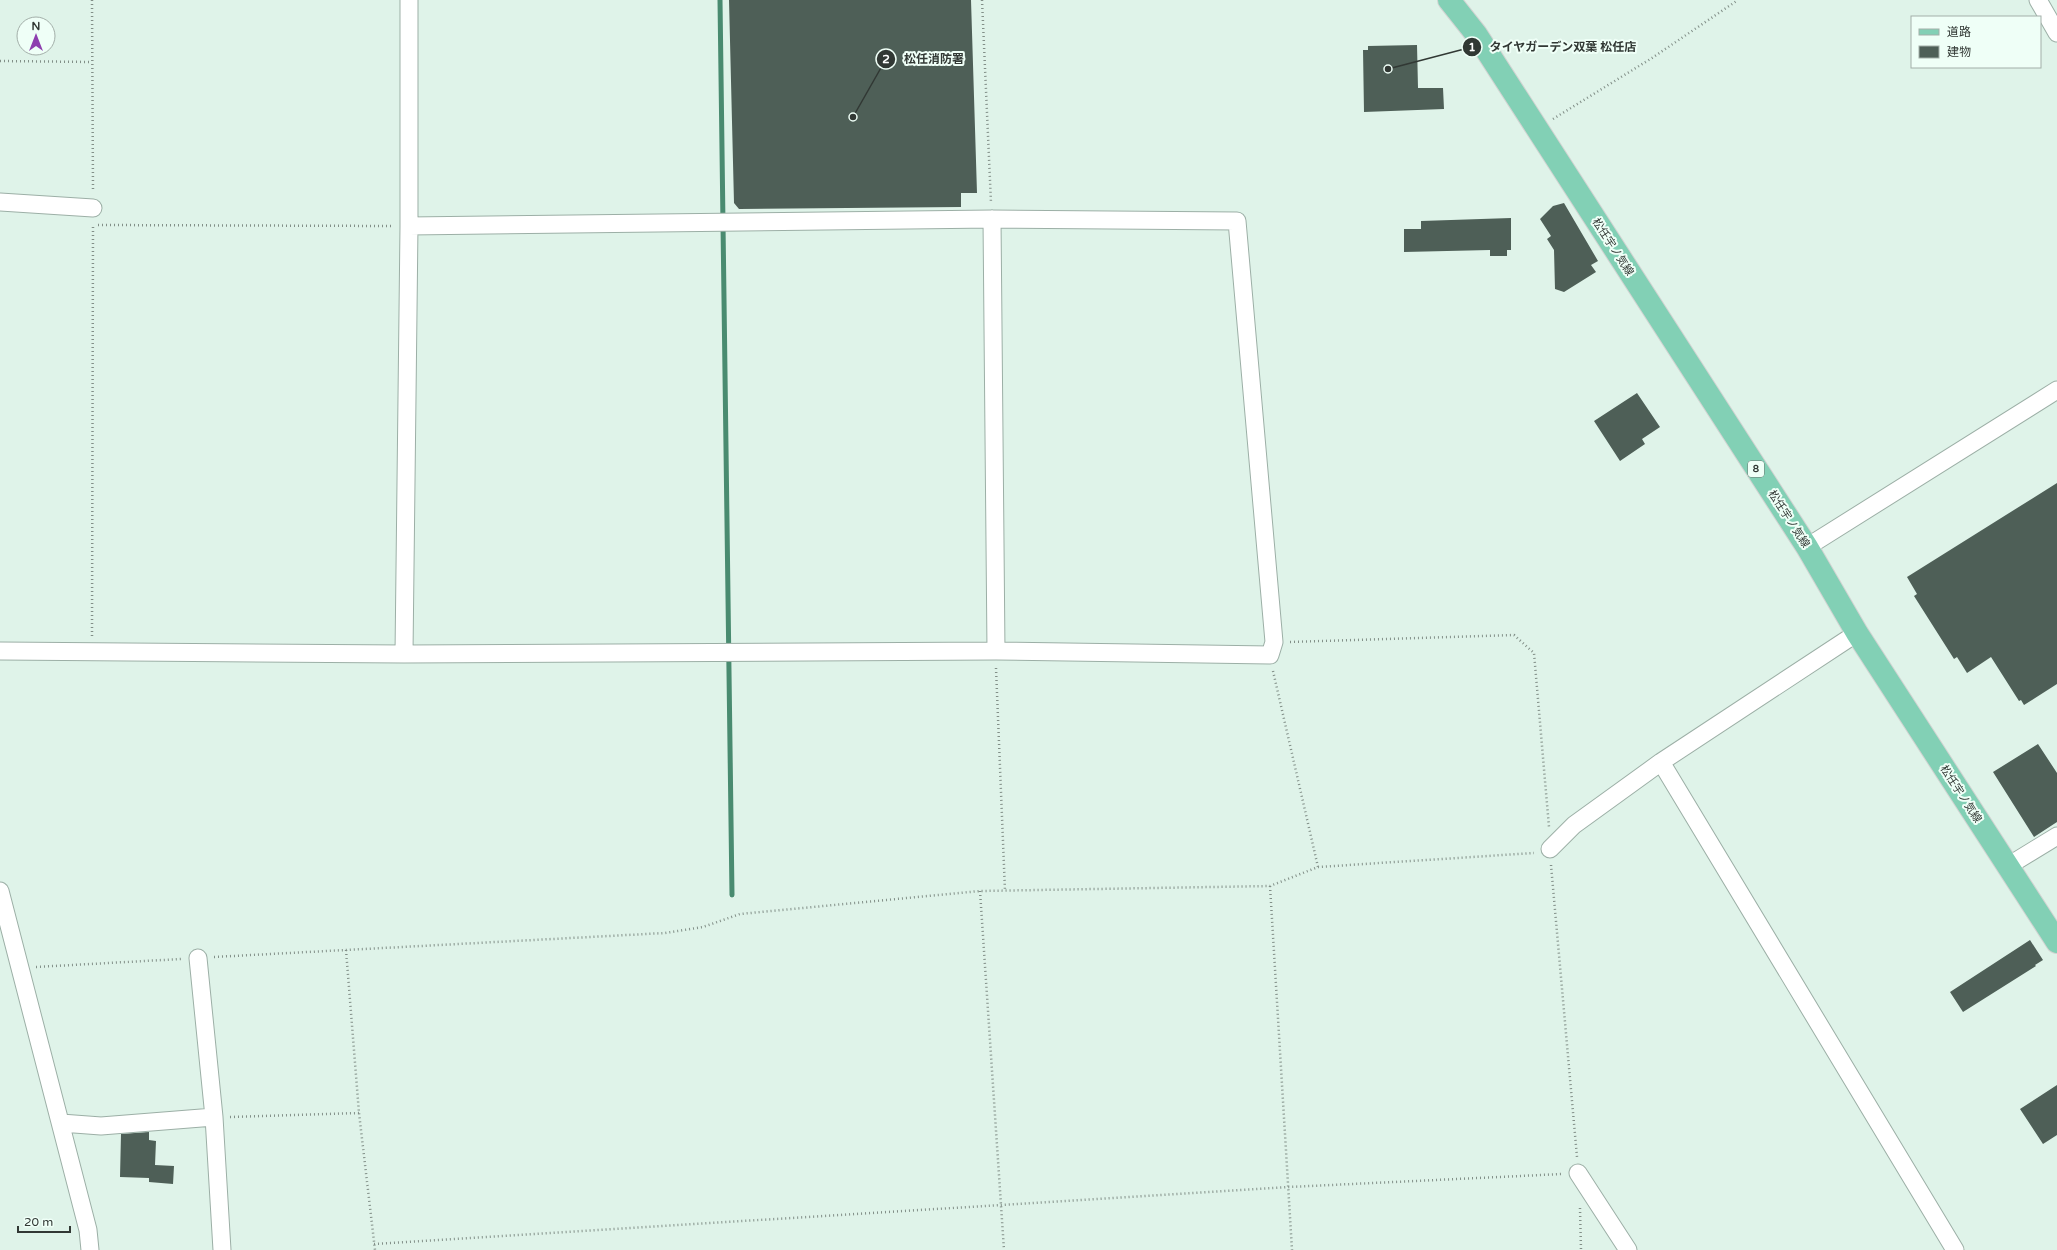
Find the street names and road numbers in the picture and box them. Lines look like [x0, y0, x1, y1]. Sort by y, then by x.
street label: 松任宇ノ気線 [1590, 216, 1636, 278]
road number: 8 [1748, 461, 1764, 477]
street label: 松任宇ノ気線 [1766, 488, 1812, 550]
street label: 松任宇ノ気線 [1938, 763, 1984, 825]

